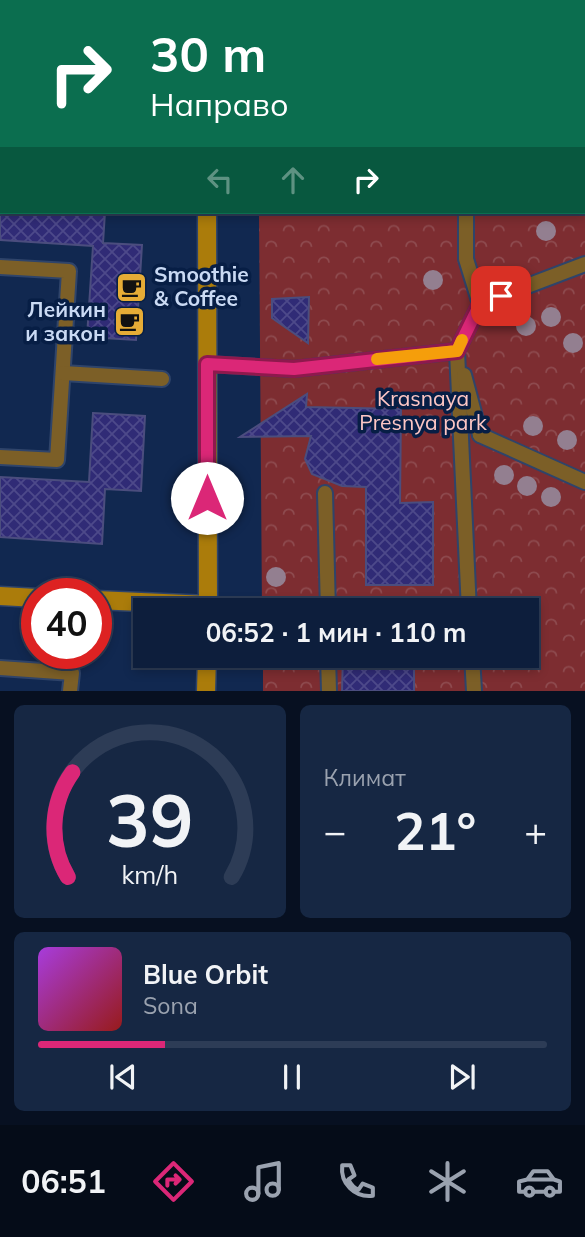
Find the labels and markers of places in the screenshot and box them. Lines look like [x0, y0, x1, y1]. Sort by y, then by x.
place label: Smoothie & Coffee [154, 261, 249, 311]
pin [471, 266, 531, 326]
cafe icon: Smoothie & Coffee [114, 270, 148, 304]
place label: Лейкин и закон [25, 296, 106, 346]
cafe icon: Лейкин и закон [112, 305, 146, 339]

